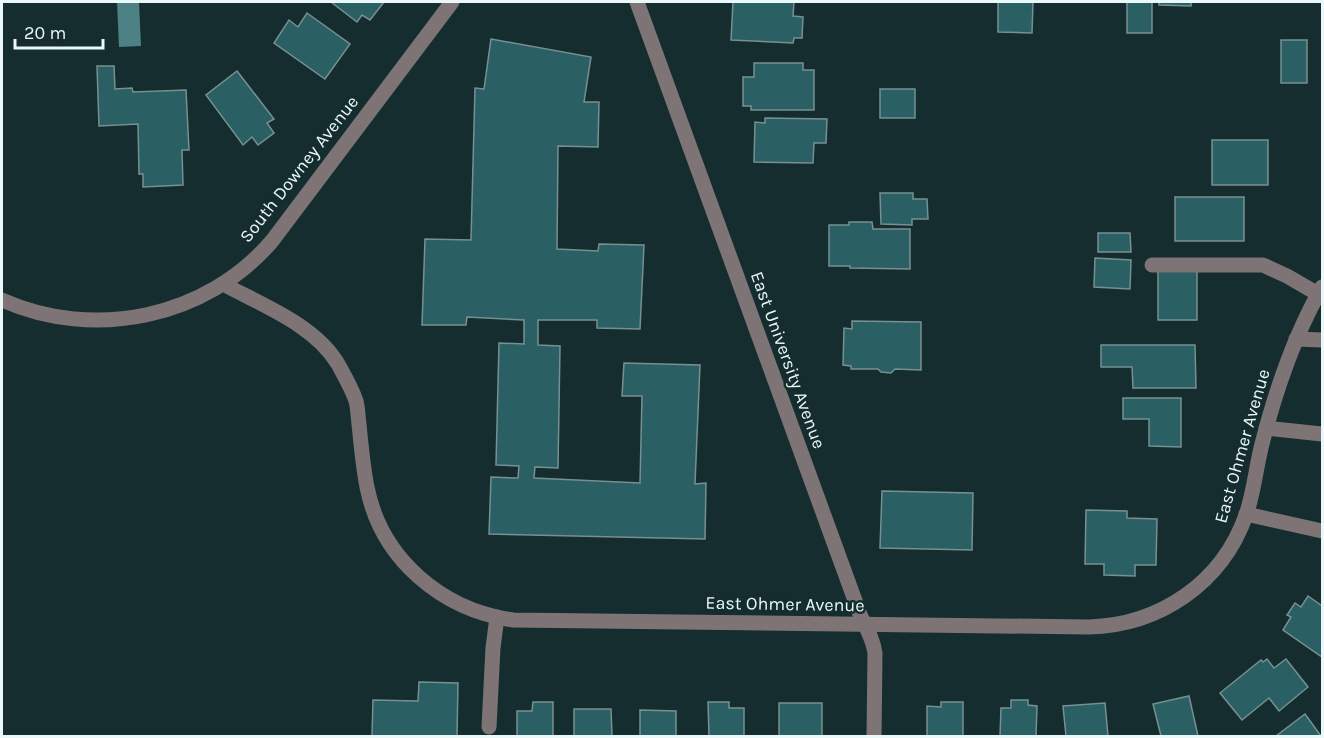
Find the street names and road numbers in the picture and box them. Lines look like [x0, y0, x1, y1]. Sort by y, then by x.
street label: South Downey Avenue [235, 91, 363, 247]
street label: East University Avenue [746, 268, 830, 452]
street label: East Ohmer Avenue [1209, 366, 1275, 526]
street label: East Ohmer Avenue [705, 592, 865, 616]

